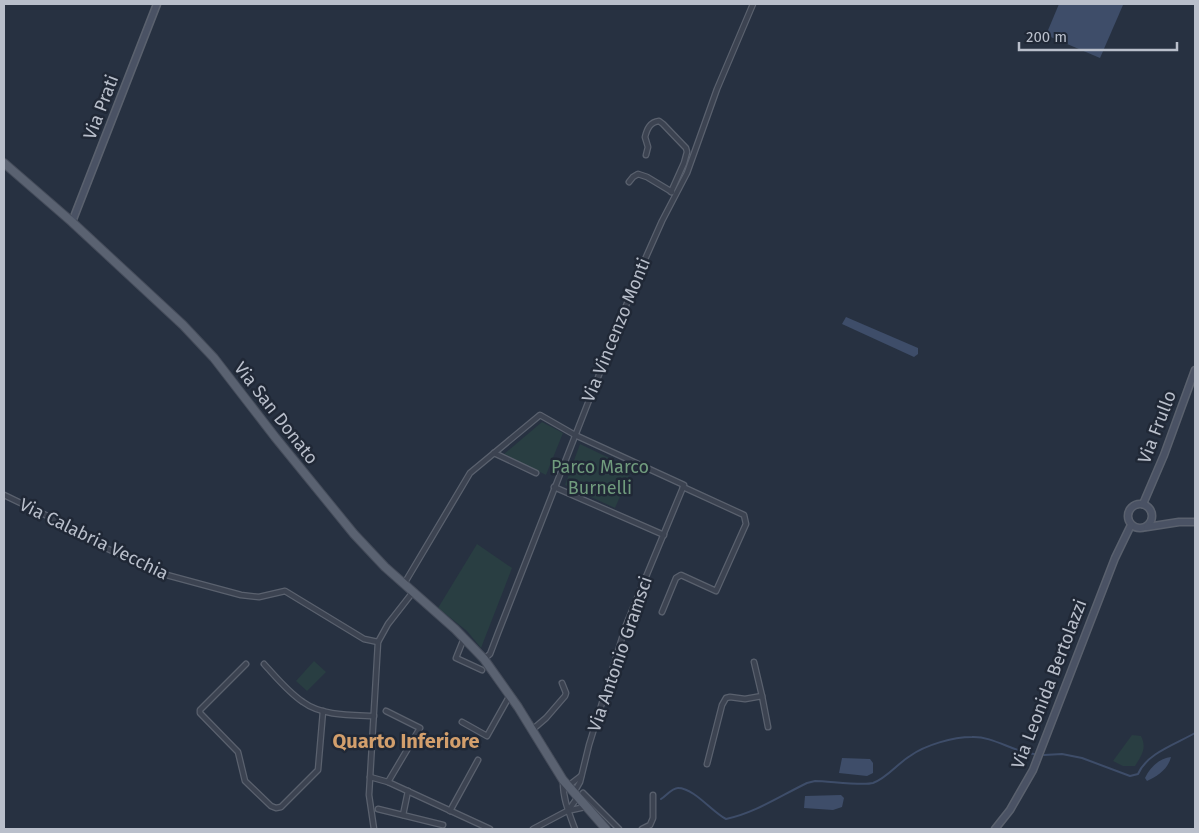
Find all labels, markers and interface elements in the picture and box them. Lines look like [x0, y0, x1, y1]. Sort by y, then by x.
scale bar [1019, 20, 1176, 52]
text: 200 m [1026, 28, 1067, 46]
street label: Via Prati [79, 72, 123, 142]
street label: Via Vincenzo Monti [577, 255, 655, 405]
street label: Via San Donato [229, 357, 323, 469]
street label: Via Frullo [1133, 387, 1181, 467]
park label: Parco Marco Burnelli [551, 456, 649, 499]
street label: Via Calabria Vecchia [16, 493, 172, 585]
street label: Via Antonio Gramsci [583, 573, 657, 735]
street label: Via Leonida Bertolazzi [1007, 596, 1091, 772]
district label: Quarto Inferiore [332, 729, 480, 753]

